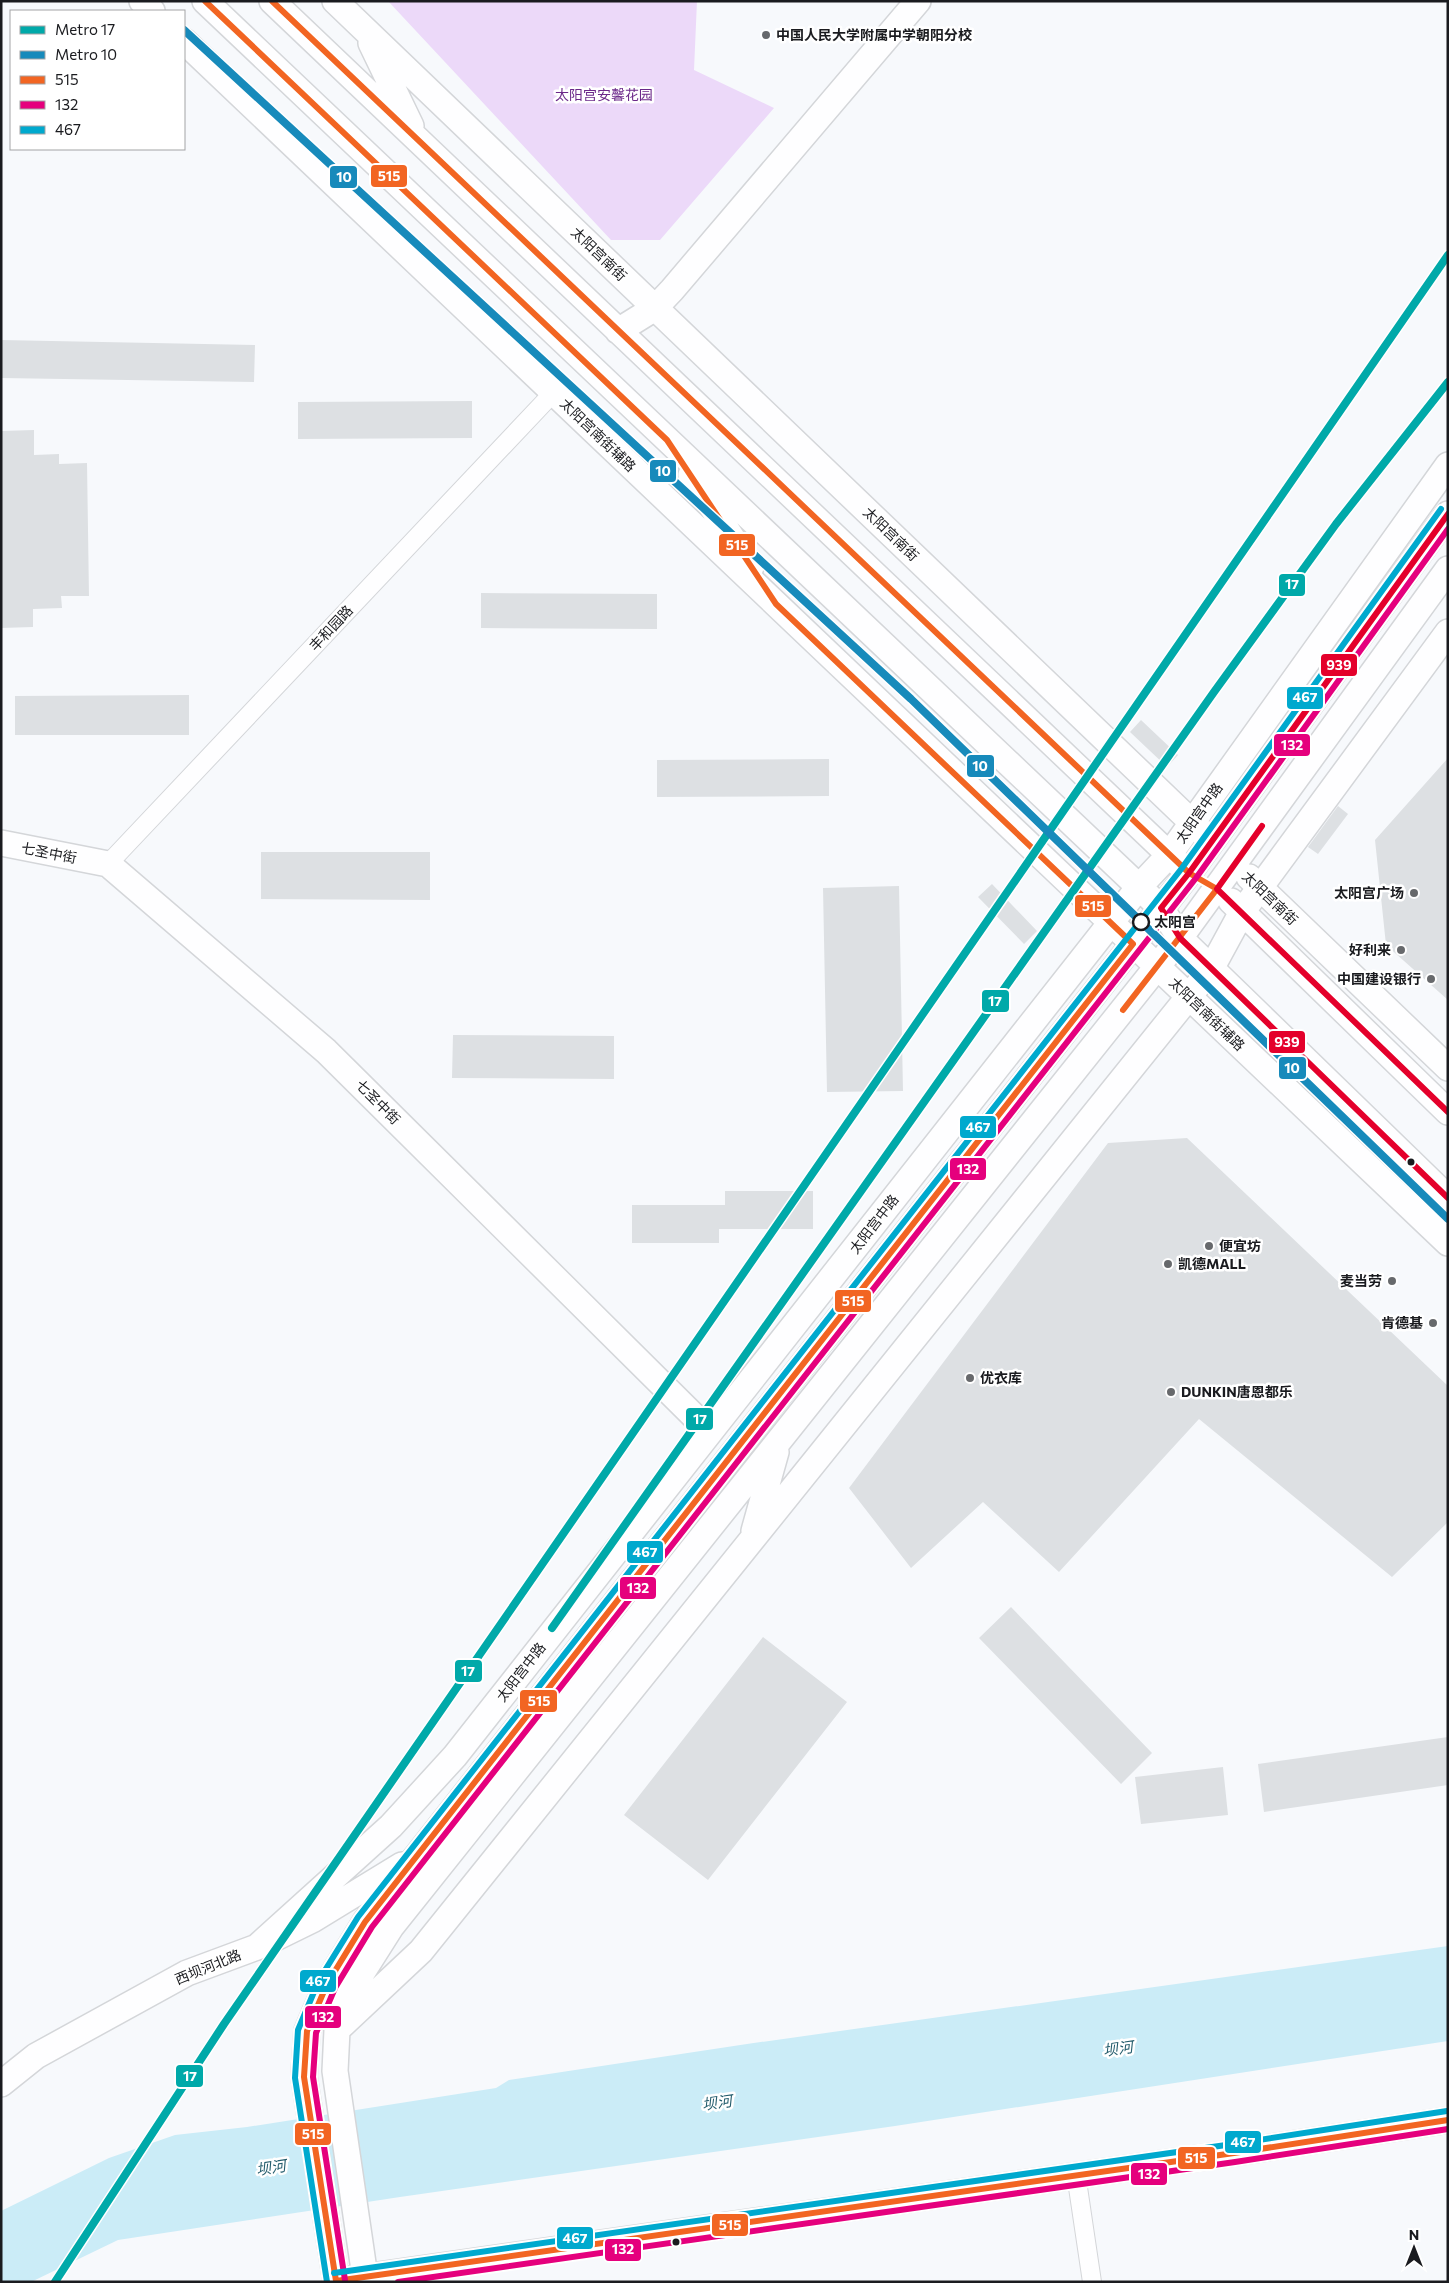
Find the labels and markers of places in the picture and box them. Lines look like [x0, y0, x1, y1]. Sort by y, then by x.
place label: 中国人民大学附属中学朝阳分校 [776, 26, 972, 43]
marker: 中国人民大学附属中学朝阳分校 [760, 29, 772, 41]
place label: 太阳宫广场 [1334, 884, 1404, 901]
marker: 太阳宫广场 [1408, 887, 1420, 899]
marker: 太阳宫 [1132, 913, 1150, 931]
place label: 太阳宫 [1154, 913, 1196, 930]
place label: 好利来 [1349, 941, 1391, 958]
marker: 好利来 [1395, 944, 1407, 956]
place label: 中国建设银行 [1337, 970, 1421, 987]
marker: 中国建设银行 [1425, 973, 1437, 985]
unlabelled marker [1406, 1157, 1416, 1167]
place label: 便宜坊 [1219, 1237, 1261, 1254]
marker: 便宜坊 [1203, 1240, 1215, 1252]
place label: 凯德MALL [1178, 1255, 1246, 1272]
marker: 凯德MALL [1162, 1258, 1174, 1270]
place label: 麦当劳 [1340, 1272, 1382, 1289]
marker: 麦当劳 [1386, 1275, 1398, 1287]
place label: 肯德基 [1381, 1314, 1423, 1331]
marker: 肯德基 [1427, 1317, 1439, 1329]
place label: 优衣库 [980, 1369, 1022, 1386]
marker: 优衣库 [964, 1372, 976, 1384]
place label: DUNKIN唐恩都乐 [1181, 1383, 1293, 1400]
marker: DUNKIN唐恩都乐 [1165, 1386, 1177, 1398]
unlabelled marker [671, 2237, 681, 2247]

